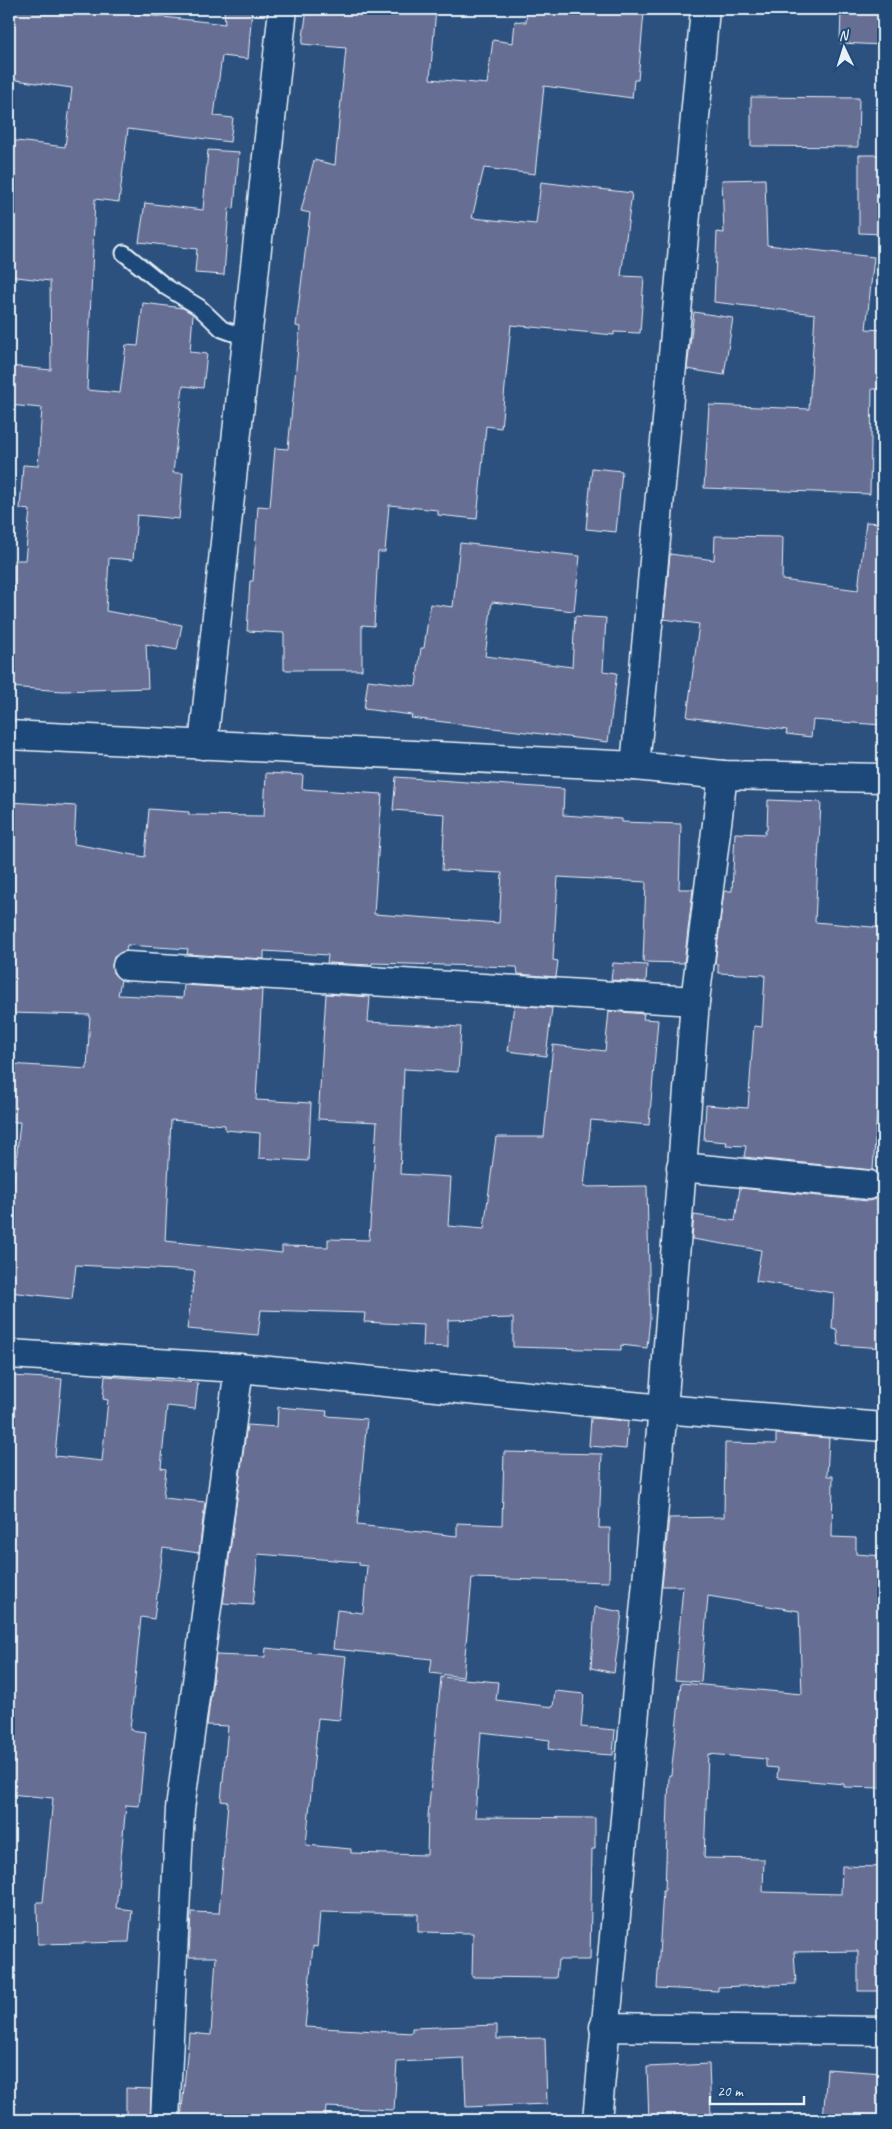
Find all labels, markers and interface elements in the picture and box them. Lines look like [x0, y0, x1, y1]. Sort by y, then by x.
north arrow [820, 22, 870, 72]
text: N [838, 27, 850, 44]
scale bar [710, 2074, 803, 2106]
text: 20 m [717, 2082, 744, 2101]

